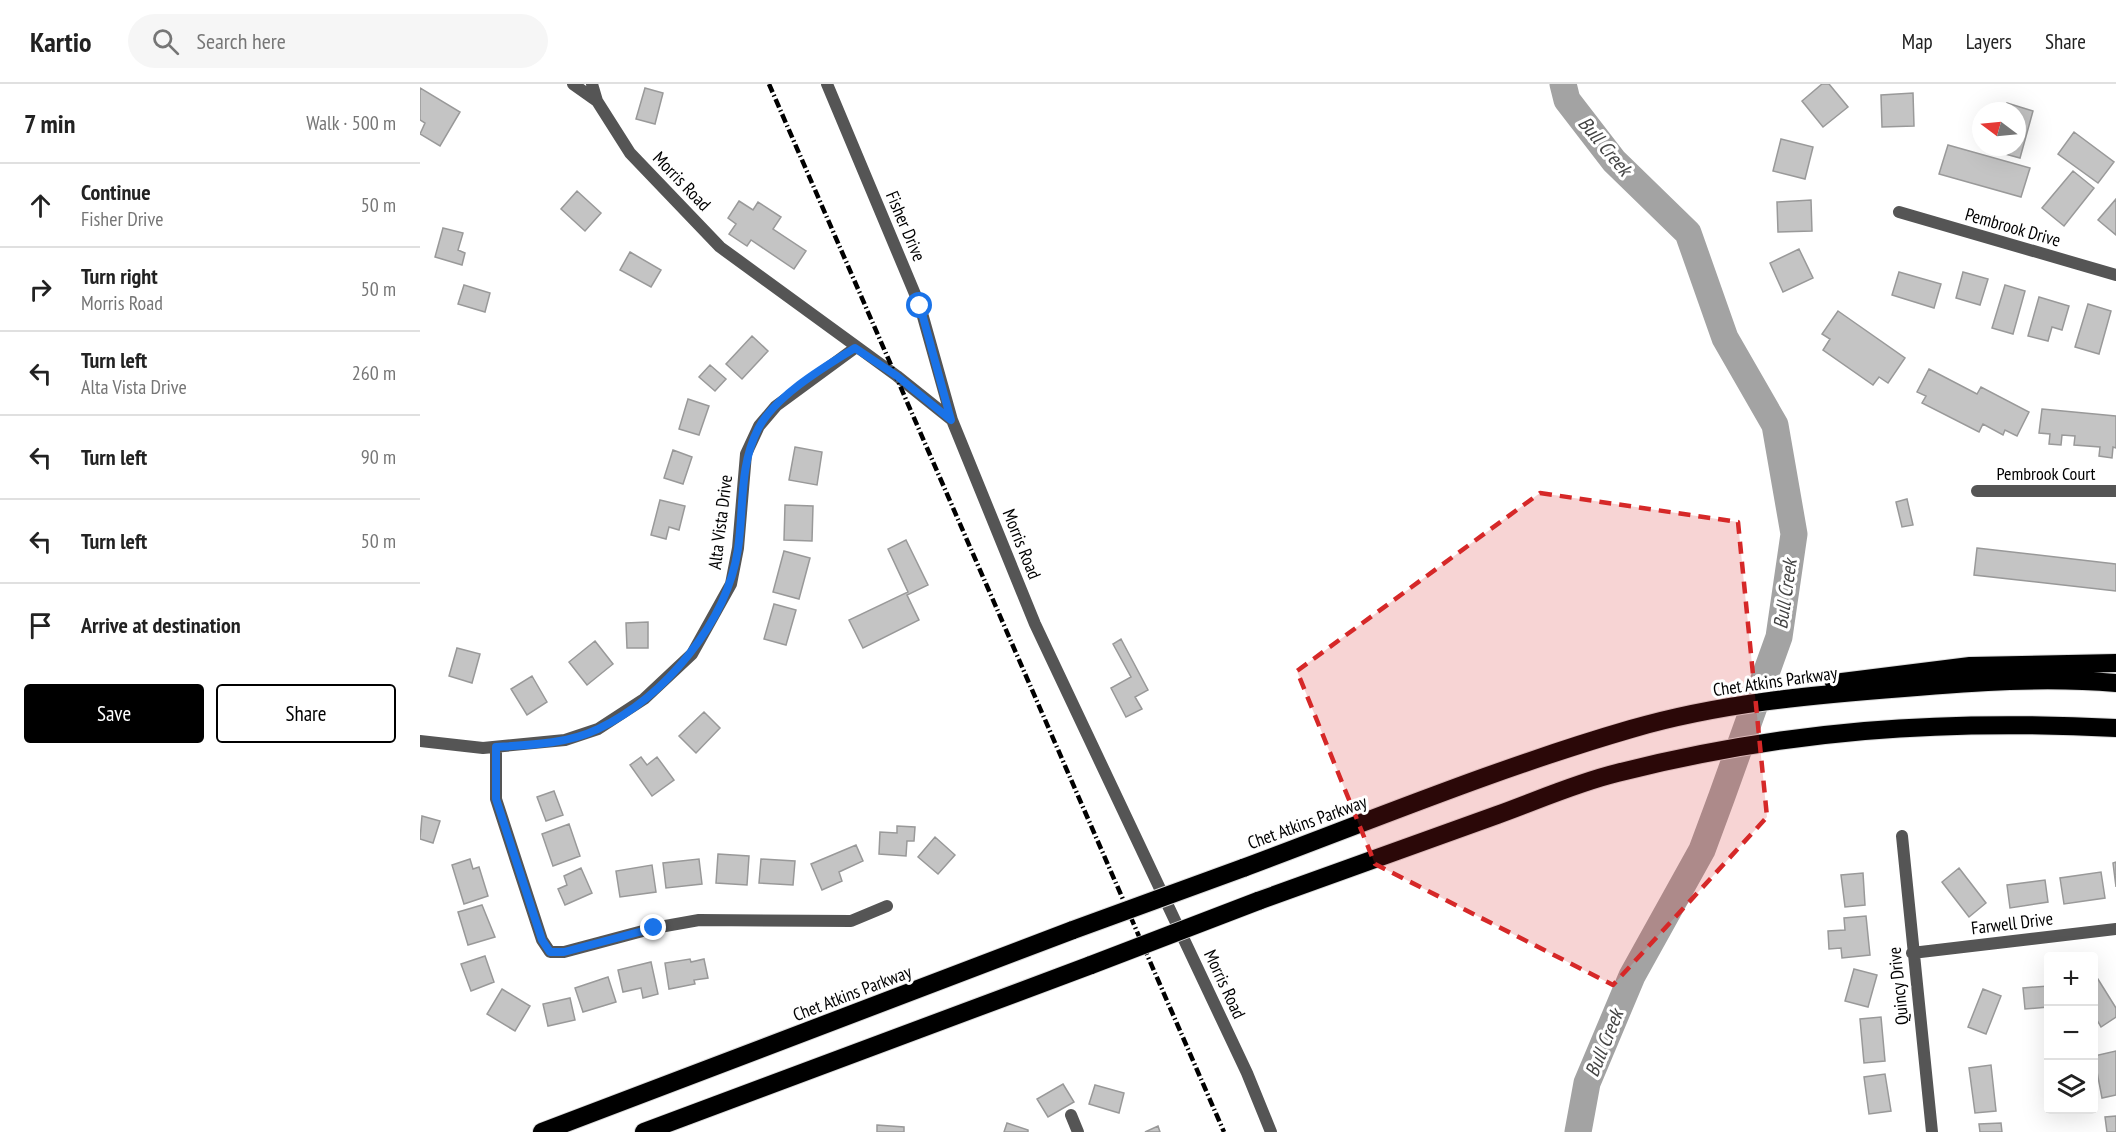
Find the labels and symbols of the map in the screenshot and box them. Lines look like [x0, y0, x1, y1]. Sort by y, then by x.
north arrow [1972, 102, 2026, 156]
water label: Bull Creek [1572, 111, 1639, 183]
street label: Morris Road [648, 147, 716, 215]
street label: Fisher Drive [881, 187, 931, 265]
street label: Pembrook Drive [1963, 202, 2063, 252]
route start [906, 292, 932, 318]
street label: Pembrook Court [1996, 462, 2096, 485]
street label: Alta Vista Drive [703, 473, 737, 571]
street label: Morris Road [998, 506, 1046, 582]
water label: Bull Creek [1767, 555, 1803, 631]
street label: Chet Atkins Parkway [1711, 661, 1839, 701]
street label: Chet Atkins Parkway [1244, 790, 1370, 854]
street label: Farwell Drive [1970, 907, 2054, 939]
route end [640, 914, 666, 940]
street label: Morris Road [1199, 946, 1251, 1022]
street label: Quincy Drive [1882, 946, 1914, 1026]
street label: Chet Atkins Parkway [789, 960, 915, 1026]
water label: Bull Creek [1579, 1004, 1630, 1080]

